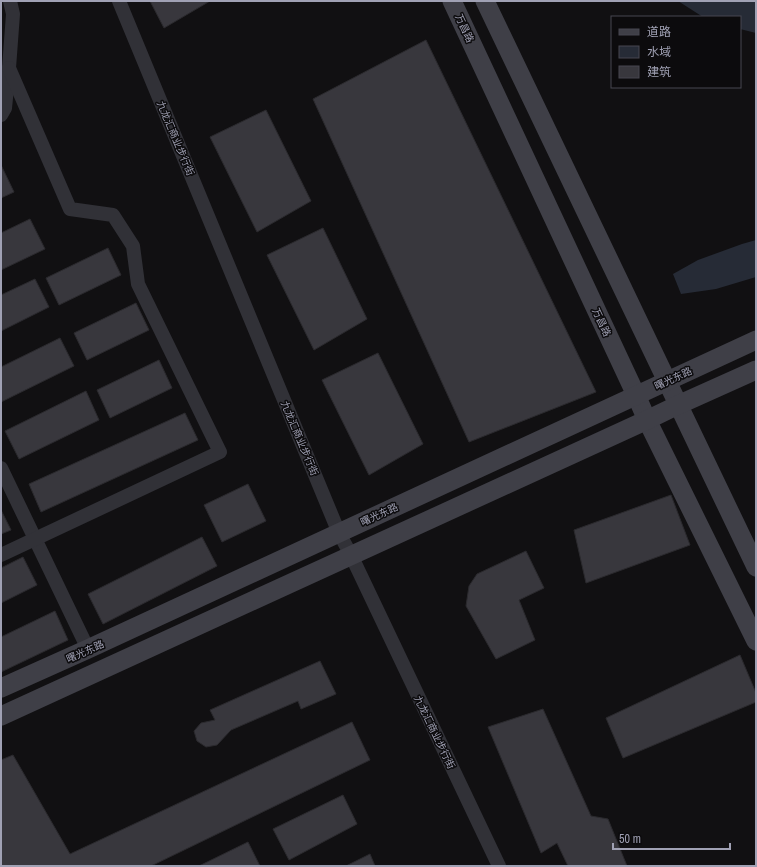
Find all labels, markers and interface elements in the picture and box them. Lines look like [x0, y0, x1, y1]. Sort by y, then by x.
street label: 万昌路 [452, 12, 477, 45]
legend [611, 16, 741, 88]
text: 道路 [647, 24, 671, 40]
text: 水域 [647, 44, 671, 60]
text: 建筑 [647, 64, 671, 80]
street label: 九龙汇商业步行街 [154, 99, 197, 178]
street label: 万昌路 [589, 306, 614, 339]
street label: 曙光东路 [652, 364, 694, 393]
street label: 九龙汇商业步行街 [278, 399, 321, 478]
street label: 曙光东路 [358, 500, 400, 529]
street label: 曙光东路 [64, 637, 106, 666]
street label: 九龙汇商业步行街 [411, 693, 458, 771]
scale bar [613, 825, 730, 851]
text: 50 m [619, 831, 641, 847]

